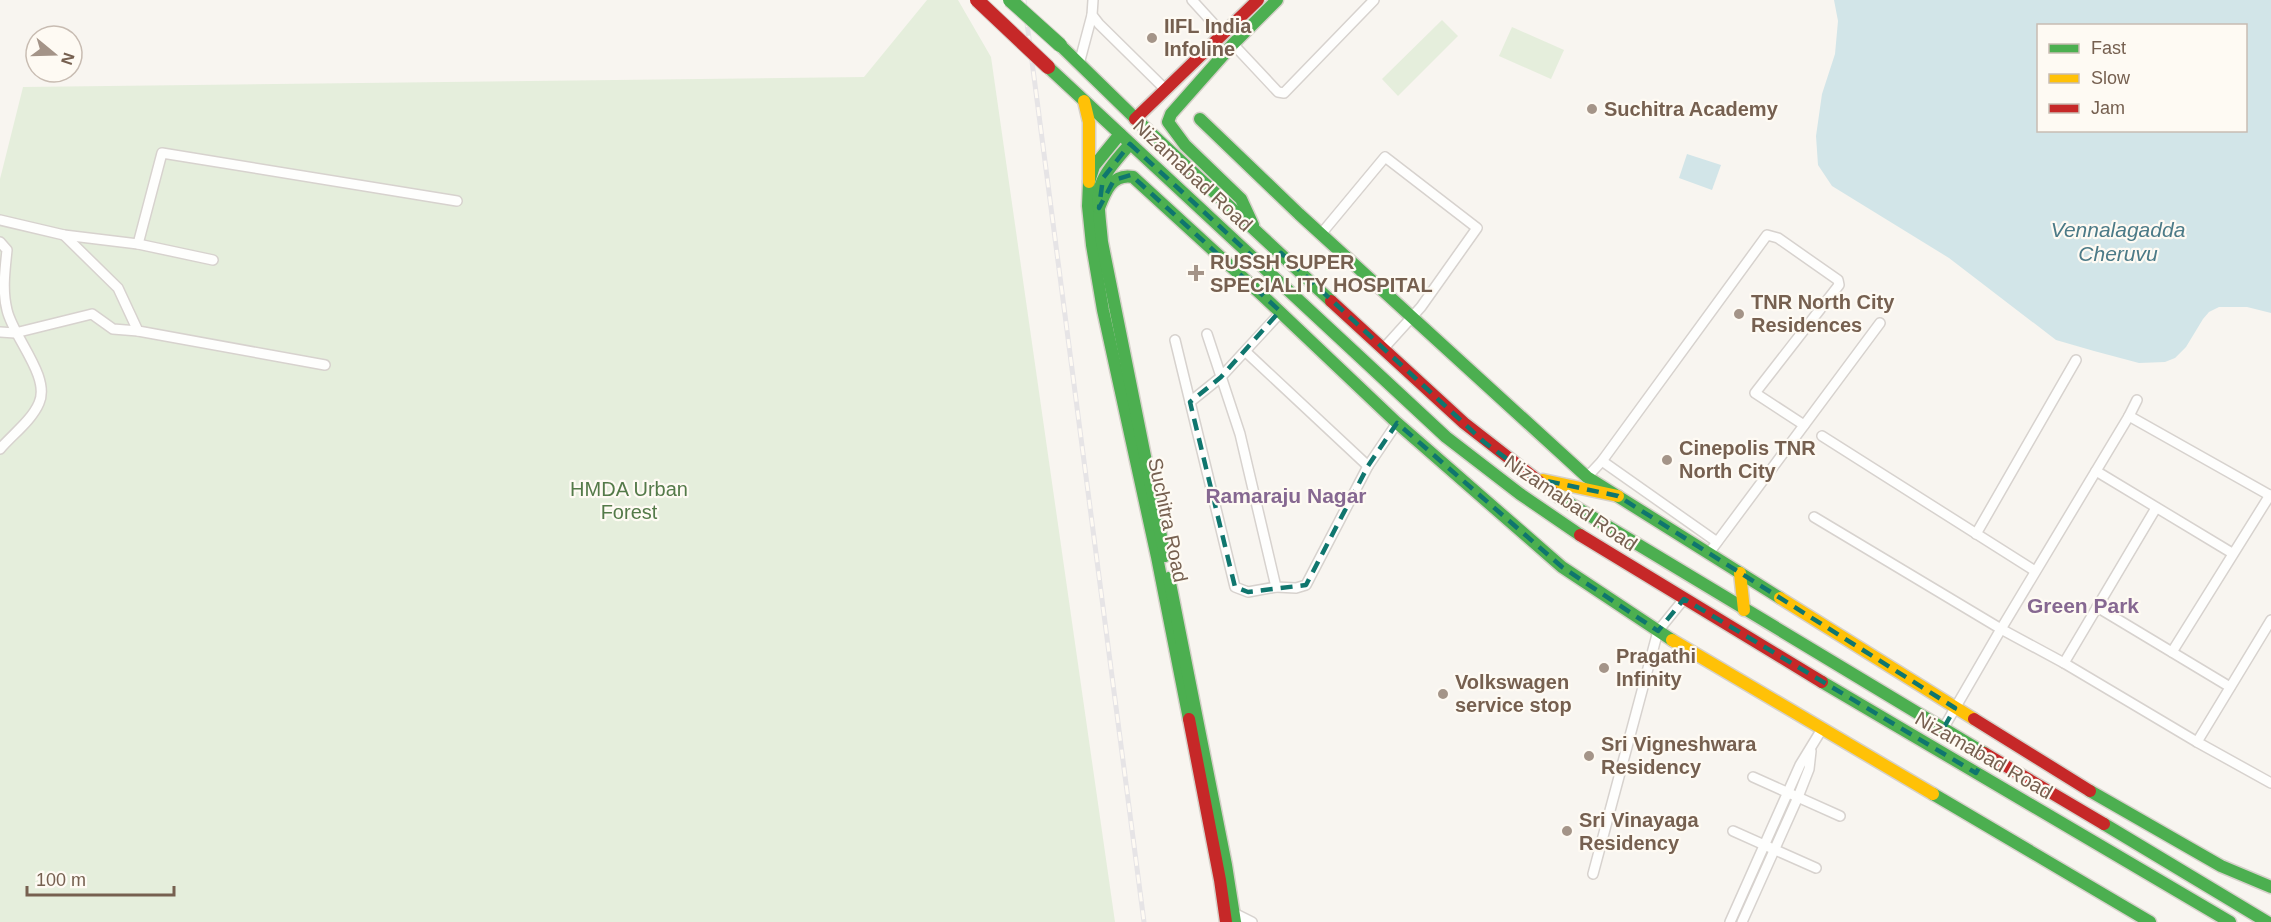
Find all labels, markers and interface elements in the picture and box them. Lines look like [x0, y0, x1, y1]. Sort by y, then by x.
place label: IIFL India Infoline [1164, 15, 1252, 60]
north arrow [24, 24, 84, 84]
legend [2037, 24, 2247, 132]
marker: IIFL India Infoline [1145, 31, 1159, 45]
text: Fast [2091, 38, 2126, 58]
text: N [58, 50, 78, 67]
text: Slow [2091, 68, 2131, 88]
place label: Suchitra Academy [1604, 98, 1779, 120]
text: Jam [2091, 98, 2125, 118]
marker: Suchitra Academy [1585, 102, 1599, 116]
street label: Nizamabad Road [1129, 114, 1257, 236]
water label: Vennalagadda Cheruvu [2051, 218, 2185, 265]
place label: RUSSH SUPER SPECIALITY HOSPITAL [1210, 251, 1433, 296]
marker: RUSSH SUPER SPECIALITY HOSPITAL [1187, 264, 1205, 282]
place label: TNR North City Residences [1751, 291, 1895, 336]
marker: TNR North City Residences [1732, 307, 1746, 321]
place label: Cinepolis TNR North City [1679, 437, 1816, 482]
street label: Nizamabad Road [1501, 451, 1641, 555]
marker: Cinepolis TNR North City [1660, 453, 1674, 467]
street label: Suchitra Road [1144, 456, 1192, 584]
park label: HMDA Urban Forest [570, 478, 688, 523]
district label: Ramaraju Nagar [1205, 484, 1367, 507]
district label: Green Park [2027, 594, 2139, 617]
place label: Pragathi Infinity [1616, 645, 1696, 690]
marker: Pragathi Infinity [1597, 661, 1611, 675]
place label: Volkswagen service stop [1455, 671, 1572, 716]
marker: Volkswagen service stop [1436, 687, 1450, 701]
street label: Nizamabad Road [1912, 707, 2056, 803]
place label: Sri Vigneshwara Residency [1601, 733, 1757, 778]
marker: Sri Vigneshwara Residency [1582, 749, 1596, 763]
place label: Sri Vinayaga Residency [1579, 809, 1700, 854]
marker: Sri Vinayaga Residency [1560, 824, 1574, 838]
scale bar [27, 859, 174, 897]
text: 100 m [36, 870, 86, 890]

